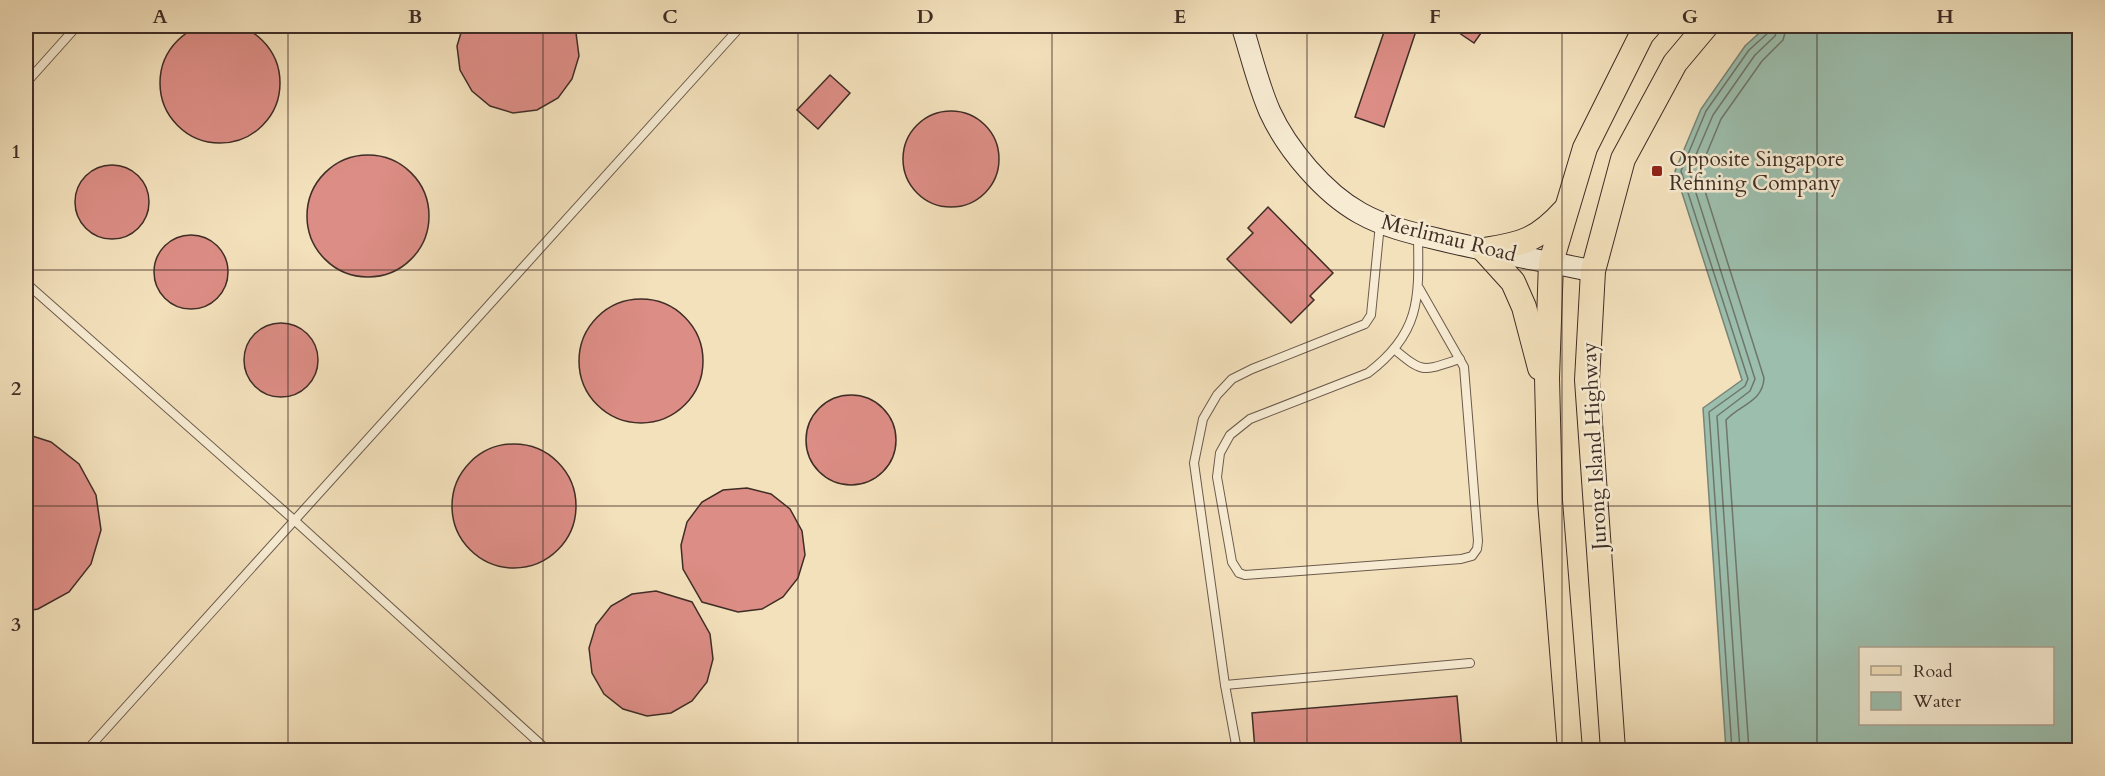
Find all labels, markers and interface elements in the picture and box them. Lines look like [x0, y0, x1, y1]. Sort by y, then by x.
text: A [152, 3, 168, 30]
text: B [408, 3, 422, 30]
text: C [662, 3, 678, 30]
text: D [916, 3, 934, 30]
text: E [1174, 3, 1186, 30]
text: F [1429, 3, 1441, 30]
text: G [1682, 3, 1698, 30]
text: H [1936, 3, 1954, 30]
text: 1 [11, 138, 21, 165]
place label: Opposite Singapore Refining Company [1669, 145, 1845, 198]
marker: Opposite Singapore Refining Company [1650, 164, 1664, 178]
street label: Merlimau Road [1378, 208, 1520, 269]
street label: Jurong Island Highway [1575, 341, 1615, 554]
text: 2 [11, 375, 21, 402]
text: 3 [11, 611, 21, 638]
legend [1859, 647, 2054, 725]
text: Road [1913, 659, 1953, 684]
text: Water [1912, 689, 1962, 714]

